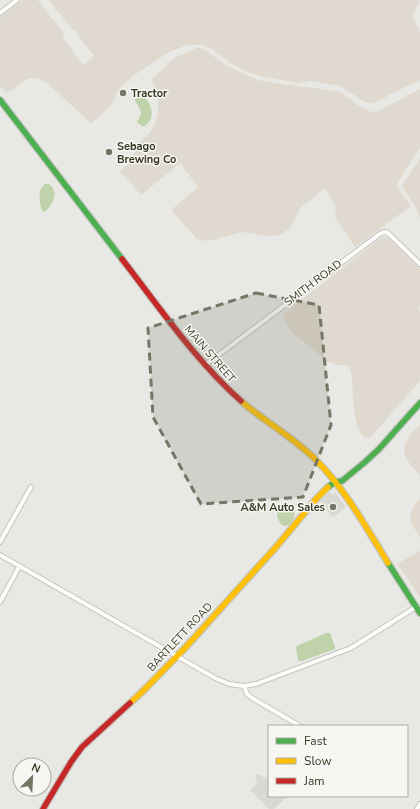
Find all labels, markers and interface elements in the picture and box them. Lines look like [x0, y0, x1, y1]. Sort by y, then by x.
place label: Tractor [131, 86, 168, 101]
marker: Tractor [118, 88, 128, 98]
place label: Sebago Brewing Co [117, 139, 176, 167]
marker: Sebago Brewing Co [104, 147, 114, 157]
street label: SMITH ROAD [281, 256, 345, 310]
street label: MAIN STREET [181, 322, 239, 386]
place label: A&M Auto Sales [241, 500, 325, 515]
marker: A&M Auto Sales [328, 502, 338, 512]
street label: BARTLETT ROAD [144, 599, 216, 675]
legend [268, 725, 408, 797]
text: Fast [304, 733, 327, 749]
text: Slow [304, 753, 332, 769]
north arrow [12, 757, 52, 797]
text: N [29, 760, 43, 777]
text: Jam [303, 773, 325, 789]

